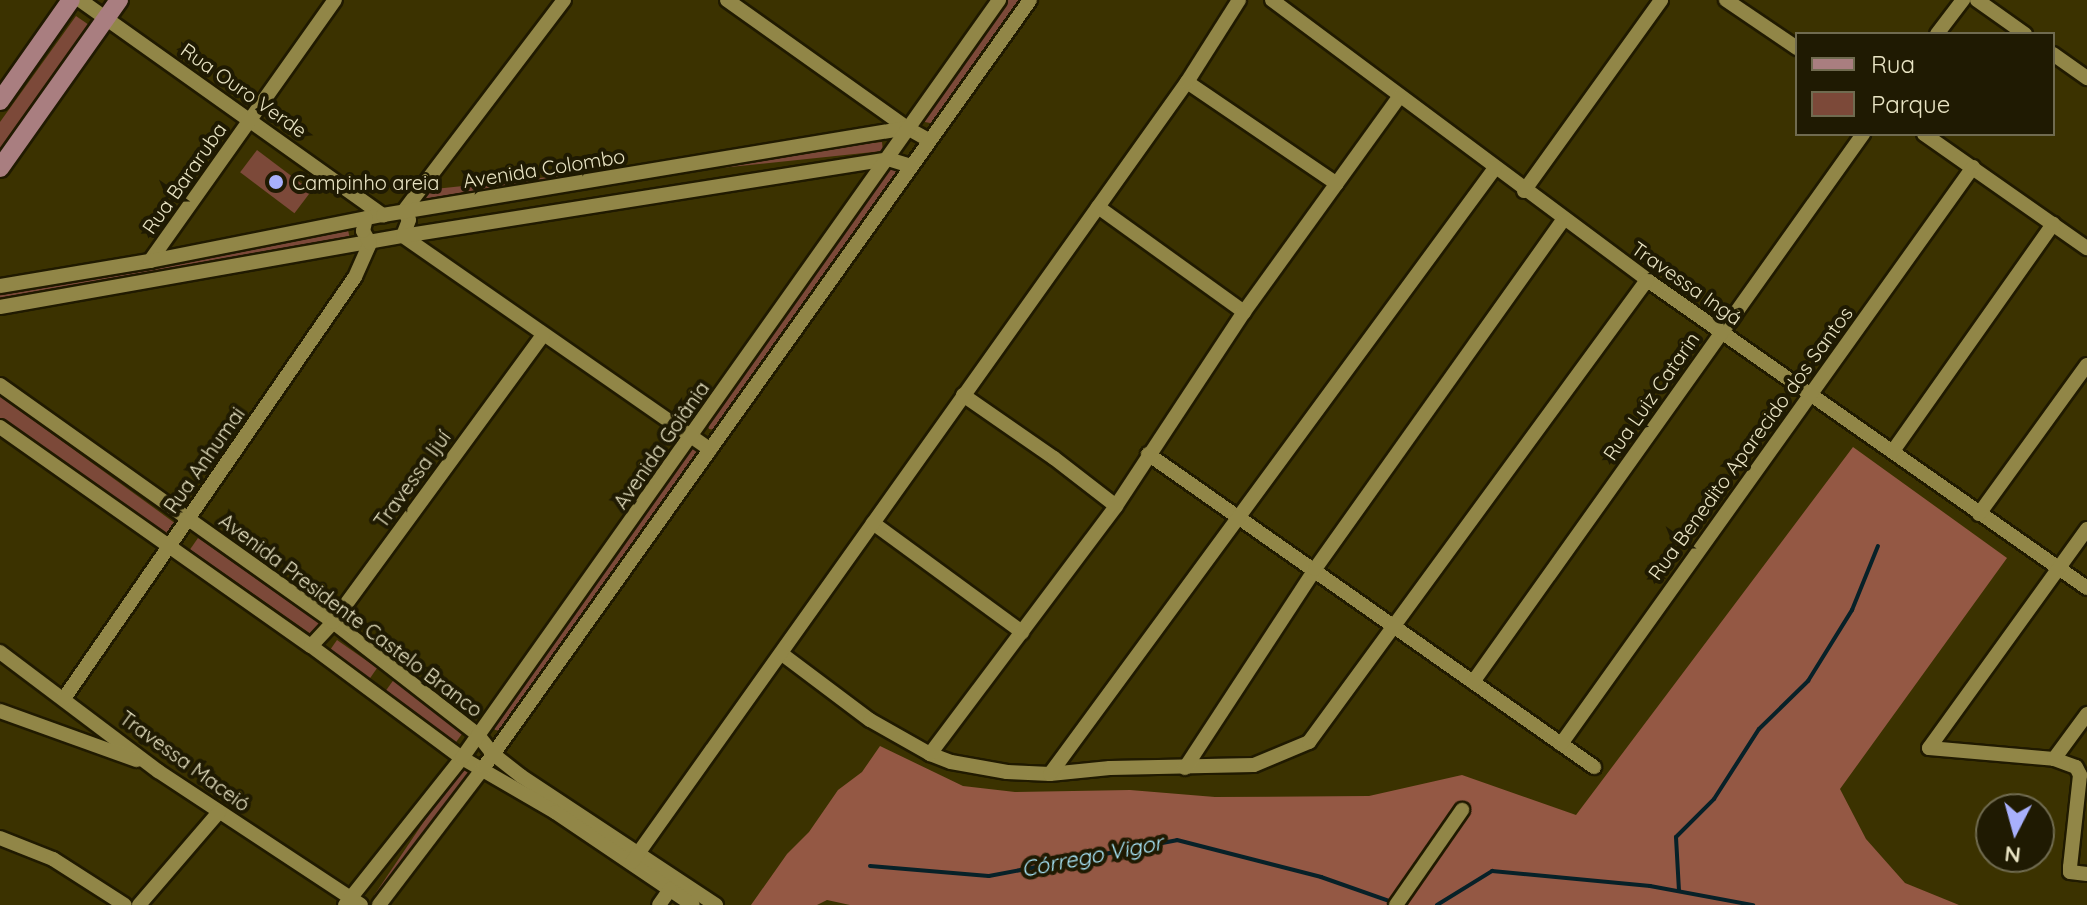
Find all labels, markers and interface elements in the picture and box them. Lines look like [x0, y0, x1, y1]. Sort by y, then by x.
legend [1795, 32, 2055, 136]
street label: Rua Ouro Verde [176, 38, 312, 142]
text: Rua [1871, 49, 1915, 79]
text: Parque [1871, 89, 1950, 119]
street label: Rua Bararuba [137, 118, 231, 238]
street label: Avenida Colombo [461, 143, 627, 193]
place label: Campinho areia [292, 170, 439, 194]
marker: Campinho areia [267, 173, 285, 191]
street label: Travessa Ingá [1627, 236, 1747, 330]
street label: Rua Benedito Aparecido dos Santos [1643, 302, 1857, 584]
street label: Rua Luiz Catarin [1598, 327, 1704, 465]
street label: Avenida Goiânia [608, 377, 714, 513]
street label: Rua Anhumai [159, 402, 249, 518]
street label: Travessa Ijuí [369, 426, 455, 532]
street label: Avenida Presidente Castelo Branco [215, 508, 487, 722]
street label: Travessa Maceió [115, 706, 255, 816]
north arrow [1975, 793, 2055, 873]
water label: Córrego Vigor [1019, 829, 1165, 883]
text: N [2003, 840, 2022, 870]

